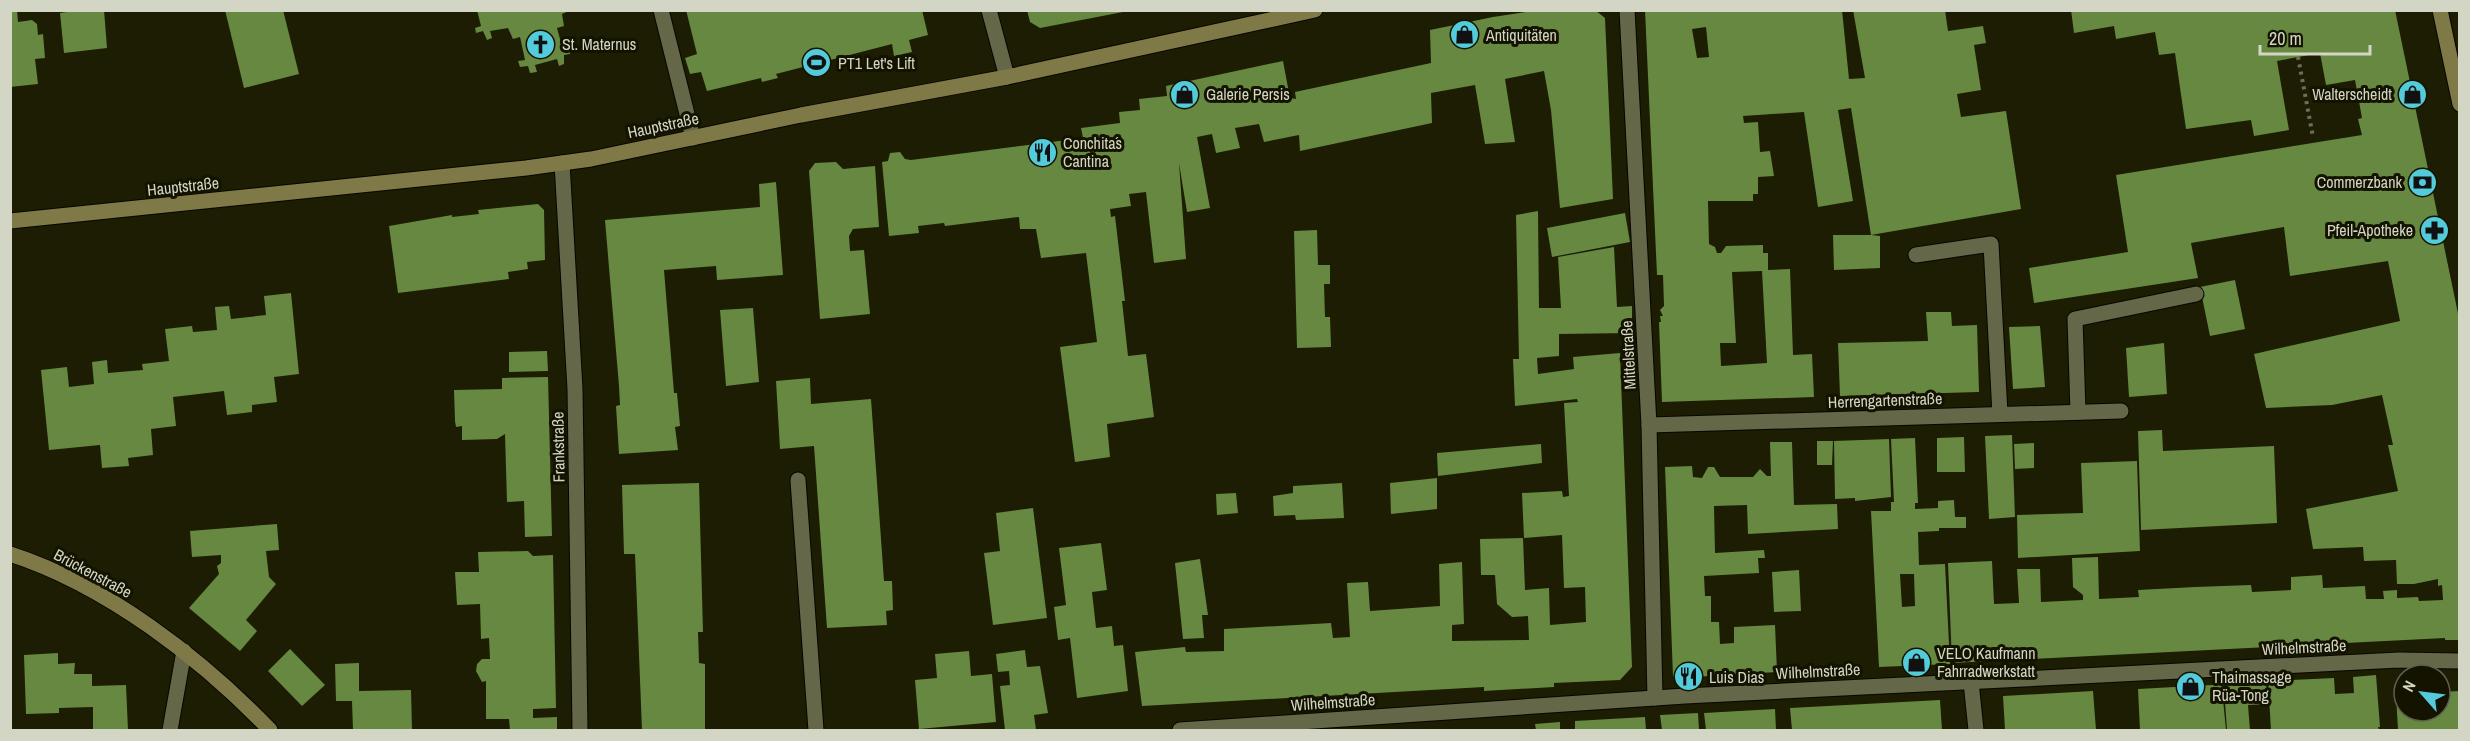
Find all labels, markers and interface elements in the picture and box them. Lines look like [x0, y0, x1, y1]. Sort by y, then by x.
scale bar [2260, 18, 2370, 56]
shop icon: Antiquitäten [1449, 19, 1481, 51]
place label: Antiquitäten [1485, 24, 1557, 46]
text: 20 m [2269, 26, 2302, 51]
church icon: St. Maternus [525, 28, 557, 60]
place label: St. Maternus [562, 33, 636, 55]
sports icon: PT1 Let's Lift [801, 47, 833, 79]
place label: PT1 Let's Lift [838, 52, 915, 74]
shop icon: Galerie Persis [1169, 78, 1201, 110]
shop icon: Walterscheidt [2397, 78, 2429, 110]
place label: Galerie Persis [1206, 83, 1290, 105]
place label: Walterscheidt [2312, 83, 2392, 105]
street label: Hauptstraße [625, 107, 701, 143]
place label: Conchita´s Cantina [1063, 132, 1122, 172]
restaurant icon: Conchita´s Cantina [1026, 136, 1058, 168]
bank icon: Commerzbank [2407, 166, 2439, 198]
street label: Hauptstraße [146, 171, 220, 201]
place label: Commerzbank [2317, 171, 2402, 193]
pharmacy icon: Pfeil-Apotheke [2418, 214, 2450, 246]
place label: Pfeil-Apotheke [2327, 219, 2413, 241]
street label: Mittelstraße [1615, 320, 1641, 390]
street label: Herrengartenstraße [1827, 387, 1943, 413]
street label: Frankstraße [546, 411, 570, 483]
street label: Brückenstraße [50, 543, 136, 603]
street label: Wilhelmstraße [2261, 634, 2347, 660]
place label: VELO Kaufmann Fahrradwerkstatt [1937, 642, 2035, 682]
shop icon: VELO Kaufmann Fahrradwerkstatt [1900, 646, 1932, 678]
street label: Wilhelmstraße [1775, 658, 1861, 684]
restaurant icon: Luis Dias [1672, 661, 1704, 693]
north arrow [2392, 663, 2452, 723]
place label: Luis Dias [1709, 666, 1764, 688]
place label: Thaimassage Rüa-Tong [2212, 666, 2292, 706]
shop icon: Thaimassage Rüa-Tong [2175, 670, 2207, 702]
text: N [2397, 677, 2421, 695]
street label: Wilhelmstraße [1290, 688, 1376, 716]

